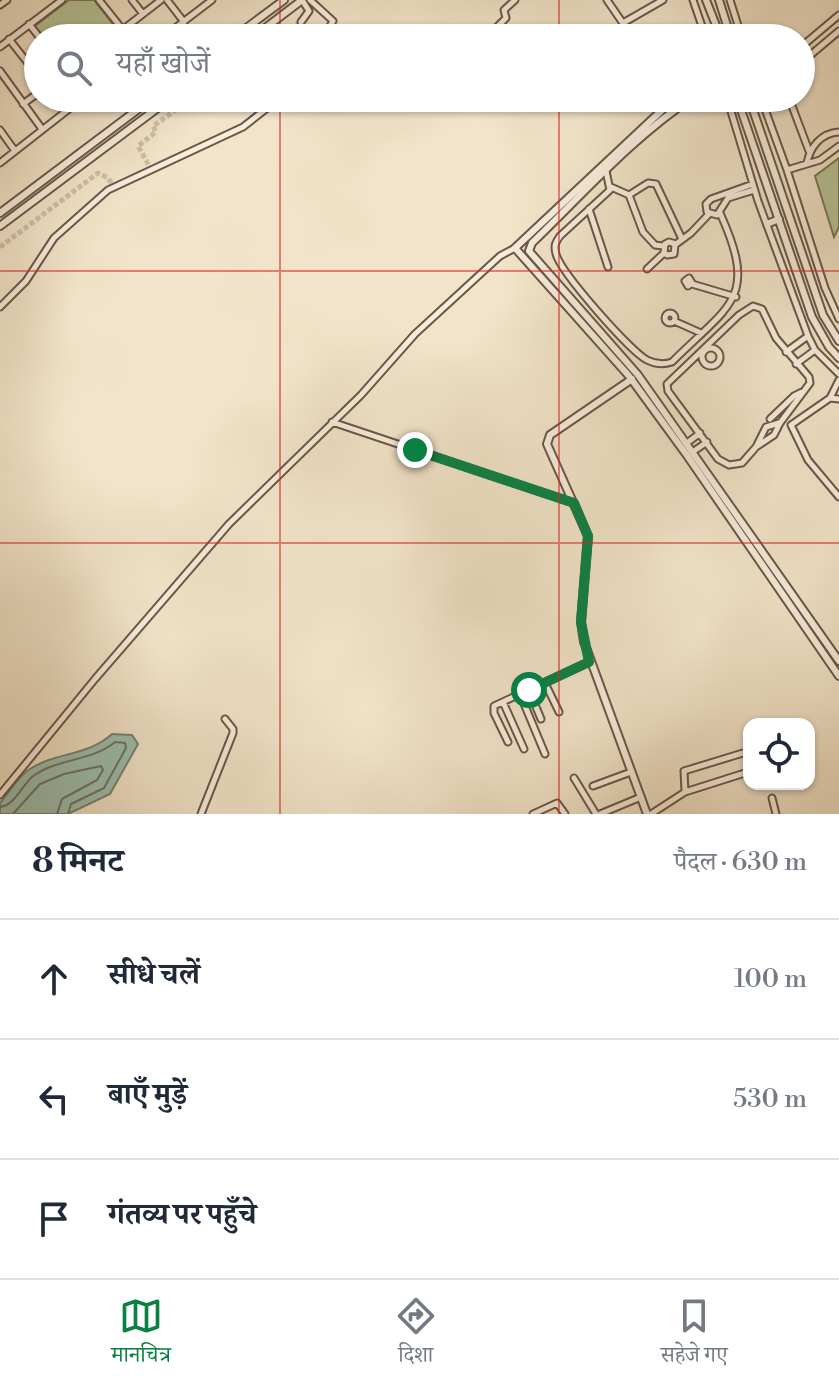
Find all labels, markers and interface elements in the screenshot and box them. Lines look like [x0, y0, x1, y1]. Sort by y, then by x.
search box [24, 24, 815, 112]
text: यहाँ खोजें [116, 45, 210, 83]
icon: search [52, 46, 96, 90]
route end [397, 432, 433, 468]
route start [511, 672, 547, 708]
map controls [743, 718, 815, 790]
button: locate [743, 718, 815, 790]
text: 8 मिनट [32, 841, 124, 883]
text: पैदल · 630 m [674, 846, 807, 878]
text: सीधे चलें [108, 956, 200, 994]
icon: ahead [32, 957, 76, 1001]
text: 100 m [734, 963, 807, 995]
text: बाएँ मुड़ें [108, 1076, 187, 1114]
icon: left [32, 1077, 76, 1121]
text: 530 m [733, 1083, 807, 1115]
text: गंतव्य पर पहुँचे [108, 1196, 256, 1234]
icon: arrive [32, 1197, 76, 1241]
tab: मानचित्र [111, 1294, 171, 1376]
tab: दिशा [394, 1294, 438, 1376]
tab: सहेजे गए [660, 1294, 728, 1376]

